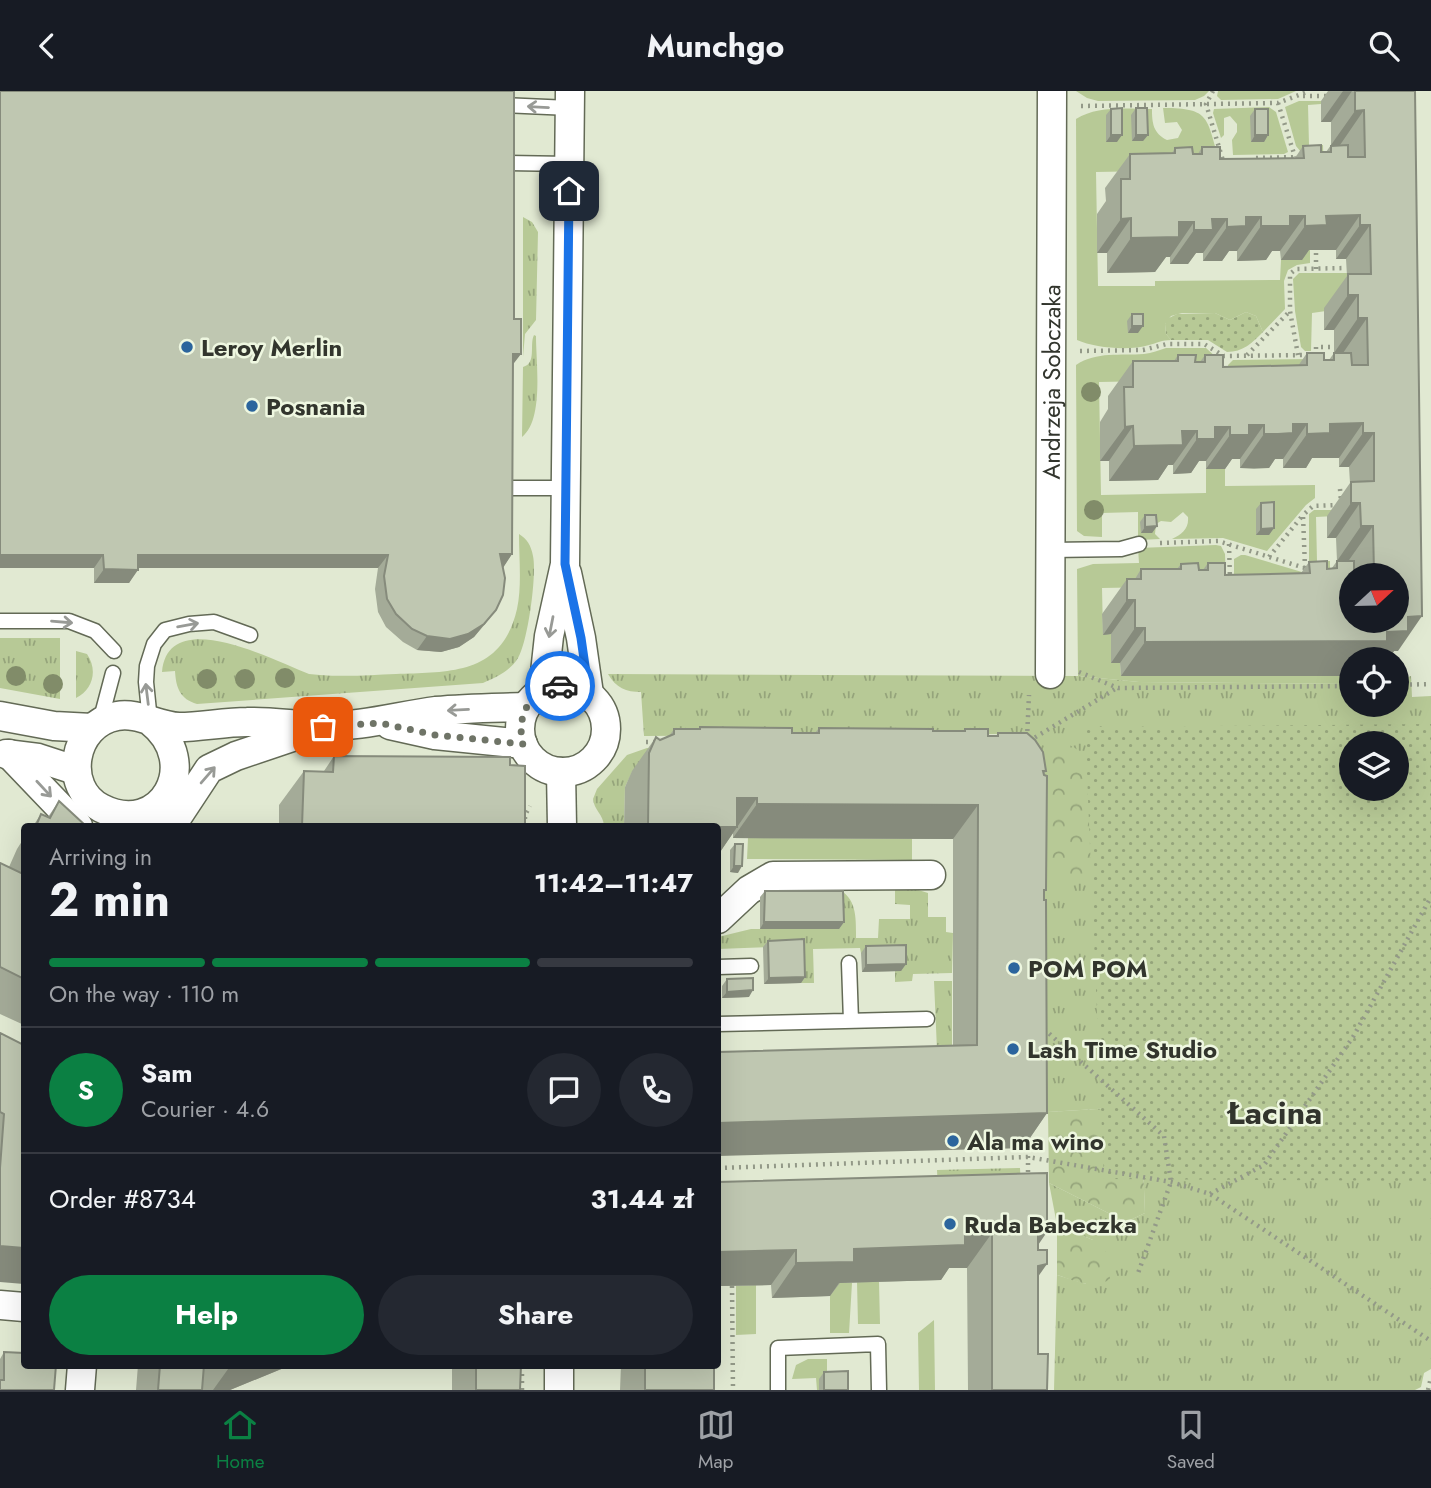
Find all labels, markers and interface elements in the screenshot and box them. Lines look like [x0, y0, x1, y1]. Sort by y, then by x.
text: Munchgo [647, 23, 784, 69]
icon: back [28, 27, 66, 65]
icon: search [1365, 27, 1403, 65]
one-way arrow [527, 100, 550, 113]
pin [539, 161, 599, 221]
icon: home [550, 172, 588, 210]
street label: Andrzeja Sobczaka [1033, 284, 1069, 480]
place label: Leroy Merlin [201, 330, 342, 365]
marker: Leroy Merlin [179, 339, 195, 355]
place label: Posnania [266, 389, 365, 424]
marker: Posnania [244, 398, 260, 414]
north arrow [1339, 563, 1409, 633]
map controls [1339, 563, 1409, 801]
one-way arrow [544, 615, 558, 638]
one-way arrow [50, 616, 73, 629]
one-way arrow [176, 618, 199, 631]
button: locate [1339, 647, 1409, 717]
courier [525, 651, 595, 721]
icon: car [541, 667, 579, 705]
one-way arrow [141, 683, 154, 705]
pin [293, 697, 353, 757]
one-way arrow [447, 704, 470, 717]
icon: bag [304, 708, 342, 746]
button: layers [1339, 731, 1409, 801]
one-way arrow [200, 766, 216, 784]
one-way arrow [36, 780, 52, 798]
text: Arriving in [49, 840, 152, 874]
text: 11:42–11:47 [534, 864, 693, 902]
text: 2 min [49, 867, 170, 933]
place label: POM POM [1028, 951, 1147, 986]
marker: POM POM [1006, 960, 1022, 976]
text: On the way · 110 m [49, 977, 239, 1011]
place label: Lash Time Studio [1027, 1032, 1217, 1067]
marker: Lash Time Studio [1005, 1041, 1021, 1057]
button: chat [527, 1053, 601, 1127]
button: phone [619, 1053, 693, 1127]
text: Sam [141, 1054, 193, 1092]
text: S [78, 1071, 94, 1109]
district label: Łacina [1226, 1090, 1322, 1136]
text: Courier · 4.6 [141, 1092, 269, 1126]
place label: Ala ma wino [966, 1124, 1104, 1159]
marker: Ala ma wino [945, 1133, 961, 1149]
text: Order #8734 [49, 1180, 196, 1218]
text: 31.44 zł [591, 1180, 693, 1218]
place label: Ruda Babeczka [964, 1207, 1137, 1242]
marker: Ruda Babeczka [942, 1216, 958, 1232]
button: Help [49, 1275, 364, 1355]
button: Share [378, 1275, 693, 1355]
tab: Home [216, 1406, 265, 1475]
tab: Map [697, 1406, 735, 1475]
tab: Saved [1167, 1406, 1215, 1475]

